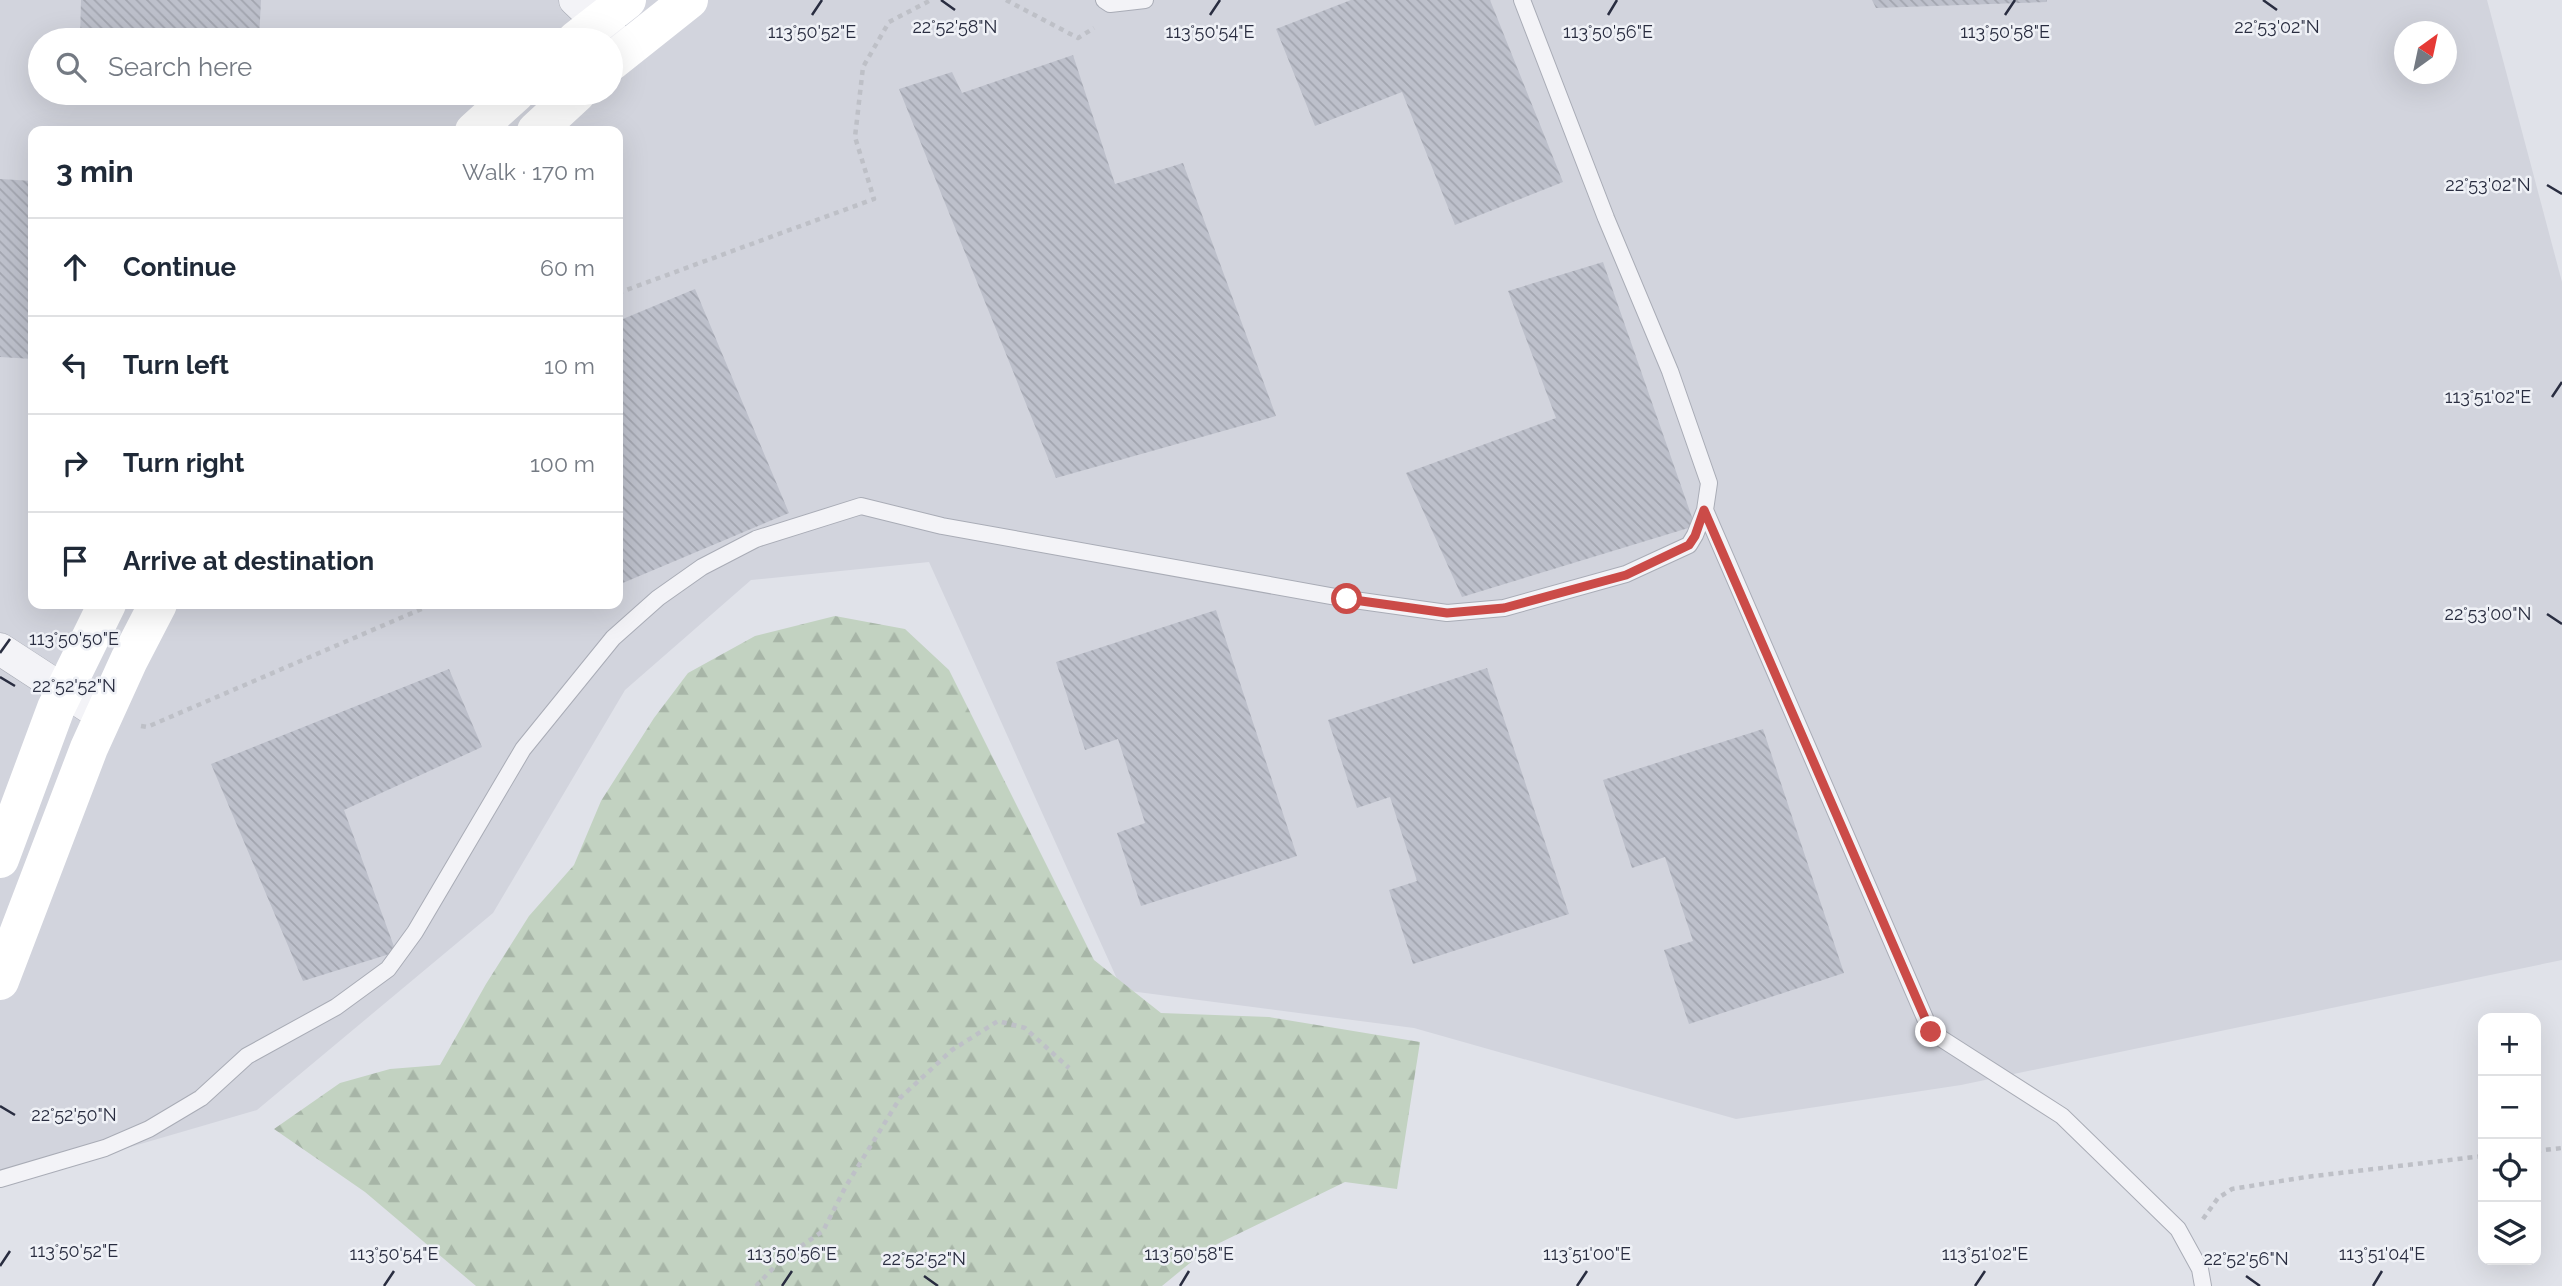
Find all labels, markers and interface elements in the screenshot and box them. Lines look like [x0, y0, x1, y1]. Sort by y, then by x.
text: 22°52'58"N [912, 16, 998, 37]
text: 22°53'02"N [2234, 16, 2320, 37]
text: 113°50'52"E [768, 21, 856, 42]
text: 113°50'54"E [1166, 21, 1254, 42]
text: 113°50'56"E [1563, 21, 1653, 42]
text: 113°50'58"E [1960, 21, 2050, 42]
north arrow [2394, 21, 2457, 84]
search box [28, 28, 623, 105]
icon: search [52, 48, 90, 86]
text: Search here [108, 52, 252, 82]
text: 3 min [56, 154, 134, 189]
text: Walk · 170 m [462, 158, 595, 185]
text: 22°53'02"N [2445, 174, 2531, 195]
icon: ahead [56, 248, 94, 286]
text: Continue [123, 252, 236, 282]
text: 60 m [540, 254, 595, 281]
icon: left [56, 346, 94, 384]
text: Turn left [123, 350, 229, 380]
text: 10 m [544, 352, 595, 379]
text: 113°51'02"E [2445, 386, 2531, 407]
icon: right [56, 444, 94, 482]
text: Turn right [123, 448, 244, 478]
text: 100 m [530, 450, 595, 477]
icon: arrive [56, 542, 94, 580]
text: Arrive at destination [123, 546, 374, 576]
route start [1331, 583, 1362, 614]
text: 22°53'00"N [2445, 603, 2531, 624]
text: 113°50'50"E [29, 628, 119, 649]
text: 22°52'52"N [32, 675, 116, 696]
map controls [2478, 1013, 2541, 1265]
button: + [2478, 1013, 2541, 1076]
route end [1915, 1016, 1946, 1047]
button: − [2478, 1076, 2541, 1139]
text: 22°52'50"N [31, 1104, 117, 1125]
button: locate [2478, 1139, 2541, 1202]
button: layers [2478, 1202, 2541, 1265]
text: 113°50'52"E [30, 1240, 118, 1261]
text: 113°50'54"E [350, 1243, 438, 1264]
text: 113°50'56"E [747, 1243, 837, 1264]
text: 113°50'58"E [1144, 1243, 1234, 1264]
text: 113°51'00"E [1543, 1243, 1631, 1264]
text: 113°51'02"E [1942, 1243, 2028, 1264]
text: 113°51'04"E [2339, 1243, 2425, 1264]
text: 22°52'52"N [882, 1248, 966, 1269]
text: 22°52'56"N [2203, 1248, 2289, 1269]

